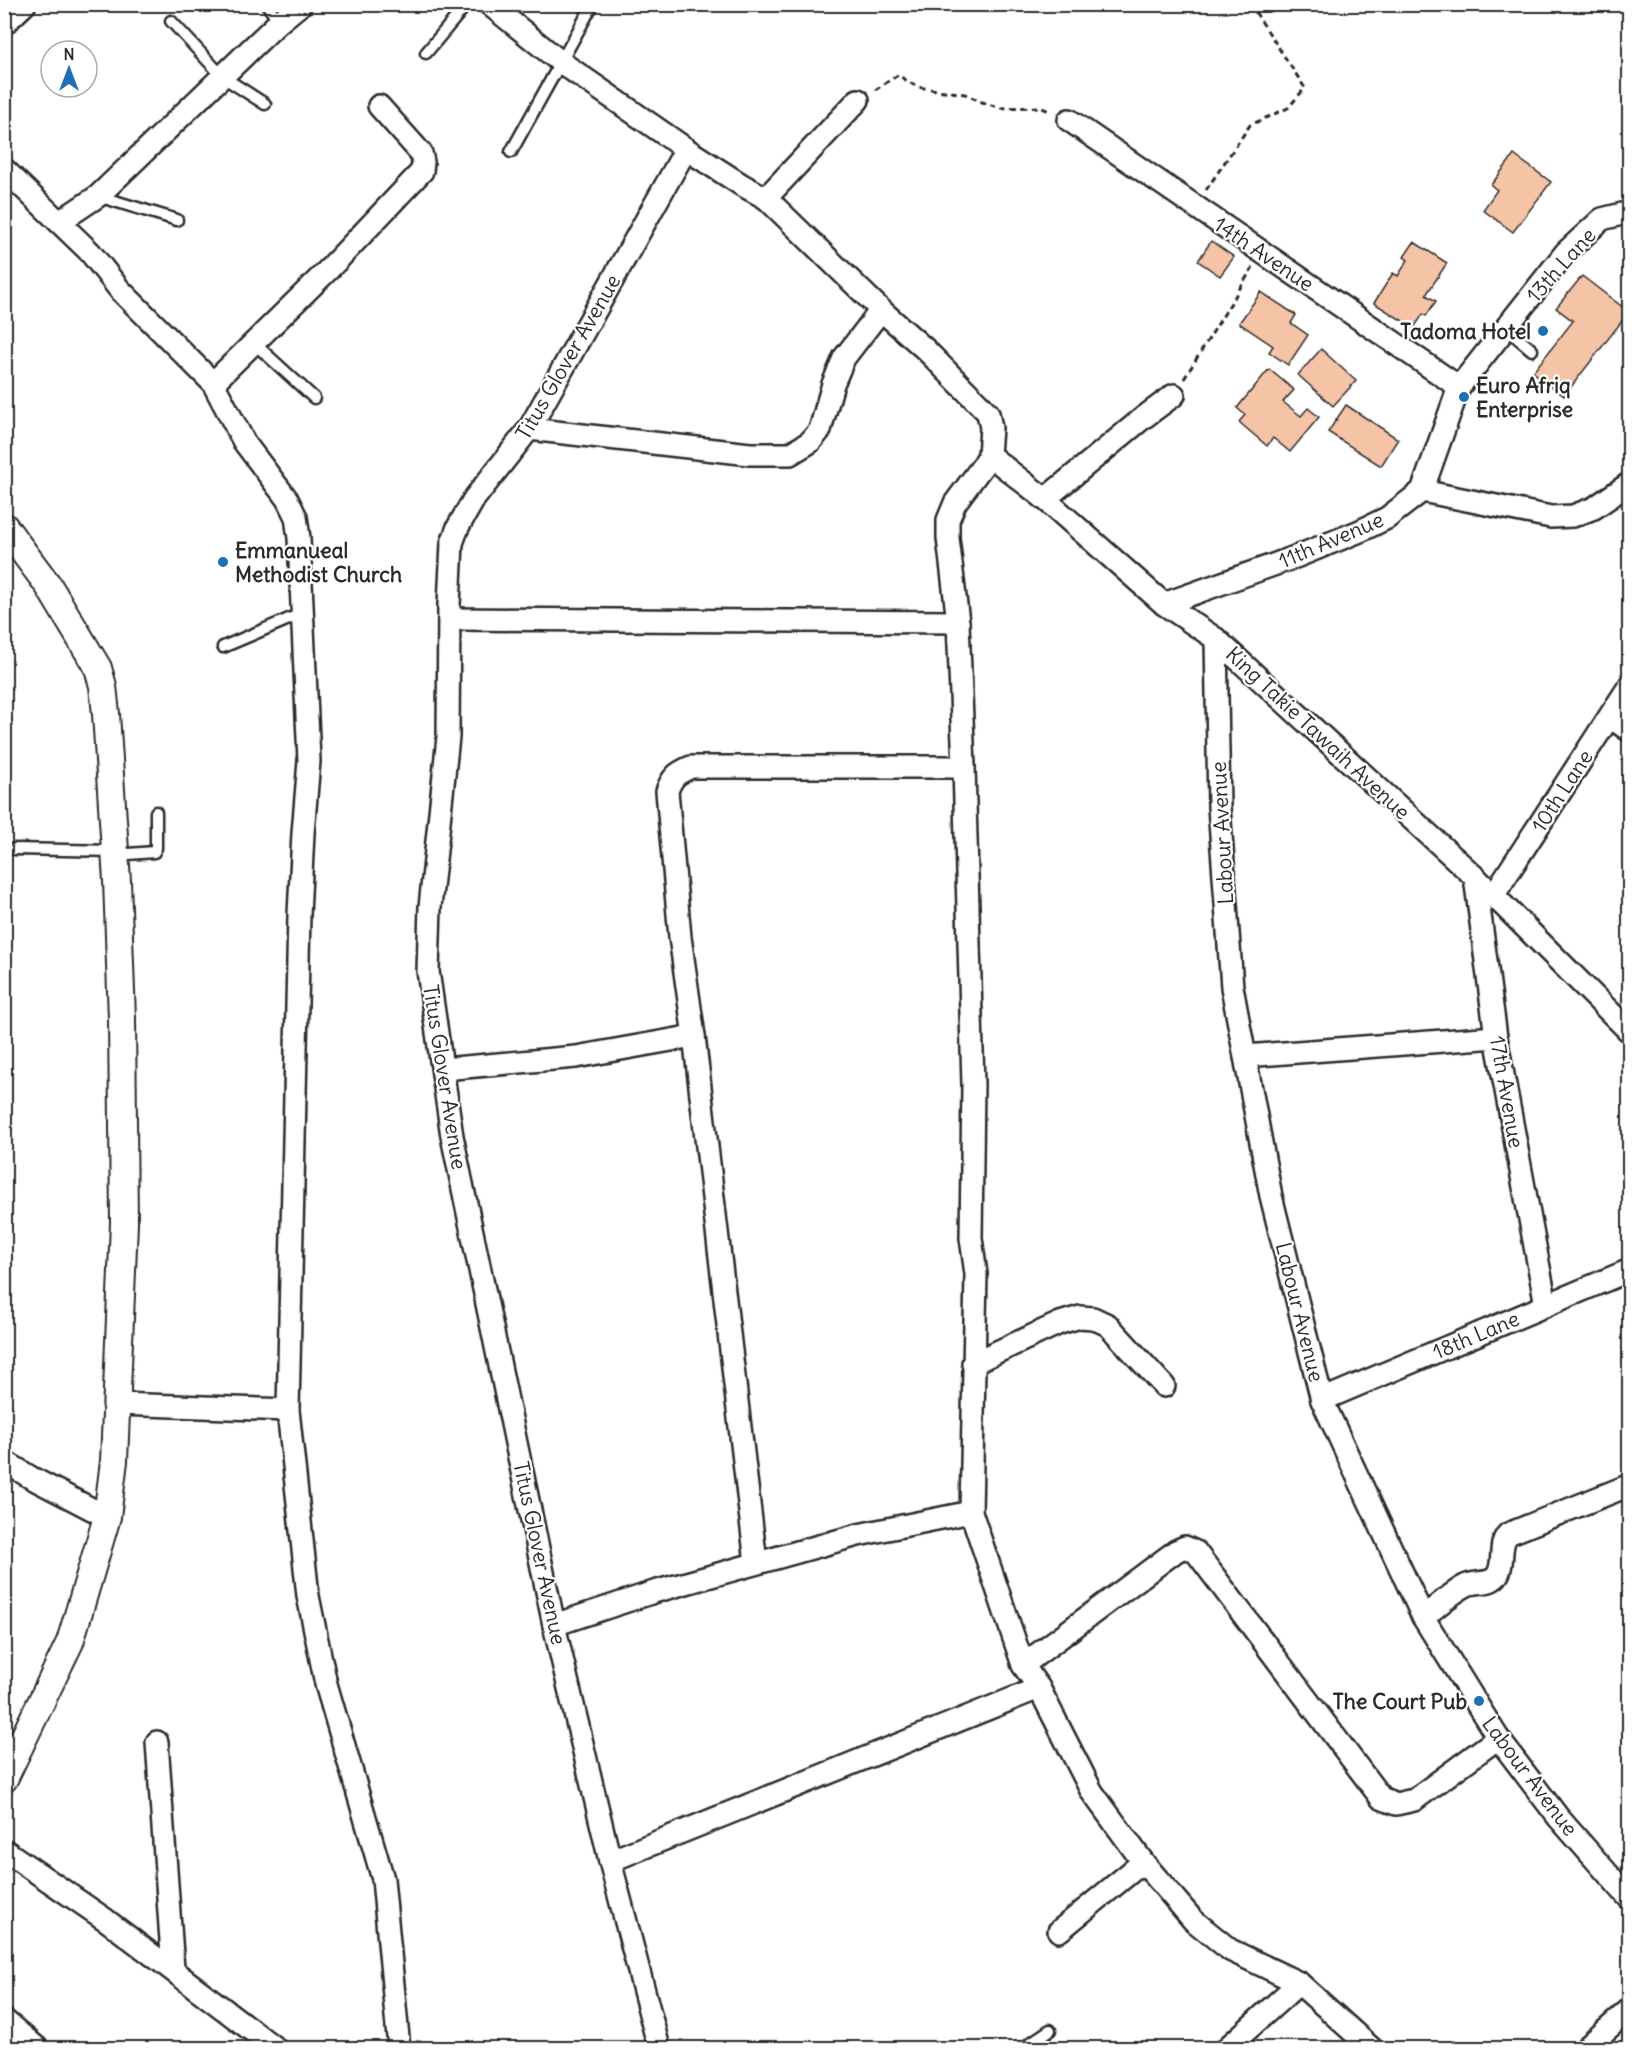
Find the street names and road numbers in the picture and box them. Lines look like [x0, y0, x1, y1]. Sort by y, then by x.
street label: 14th Avenue [1209, 211, 1319, 297]
street label: 13th Lane [1520, 222, 1602, 308]
street label: Titus Glover Avenue [510, 269, 626, 445]
street label: 11th Avenue [1275, 506, 1387, 574]
street label: King Takie Tawaih Avenue [1220, 641, 1416, 825]
street label: 10th Lane [1525, 745, 1599, 837]
street label: Labour Avenue [1205, 761, 1239, 905]
street label: Titus Glover Avenue [417, 983, 473, 1171]
street label: 17th Avenue [1484, 1034, 1530, 1150]
street label: Labour Avenue [1270, 1239, 1330, 1385]
street label: 18th Lane [1429, 1305, 1523, 1365]
street label: Titus Glover Avenue [507, 1459, 573, 1647]
street label: Labour Avenue [1476, 1711, 1584, 1841]

